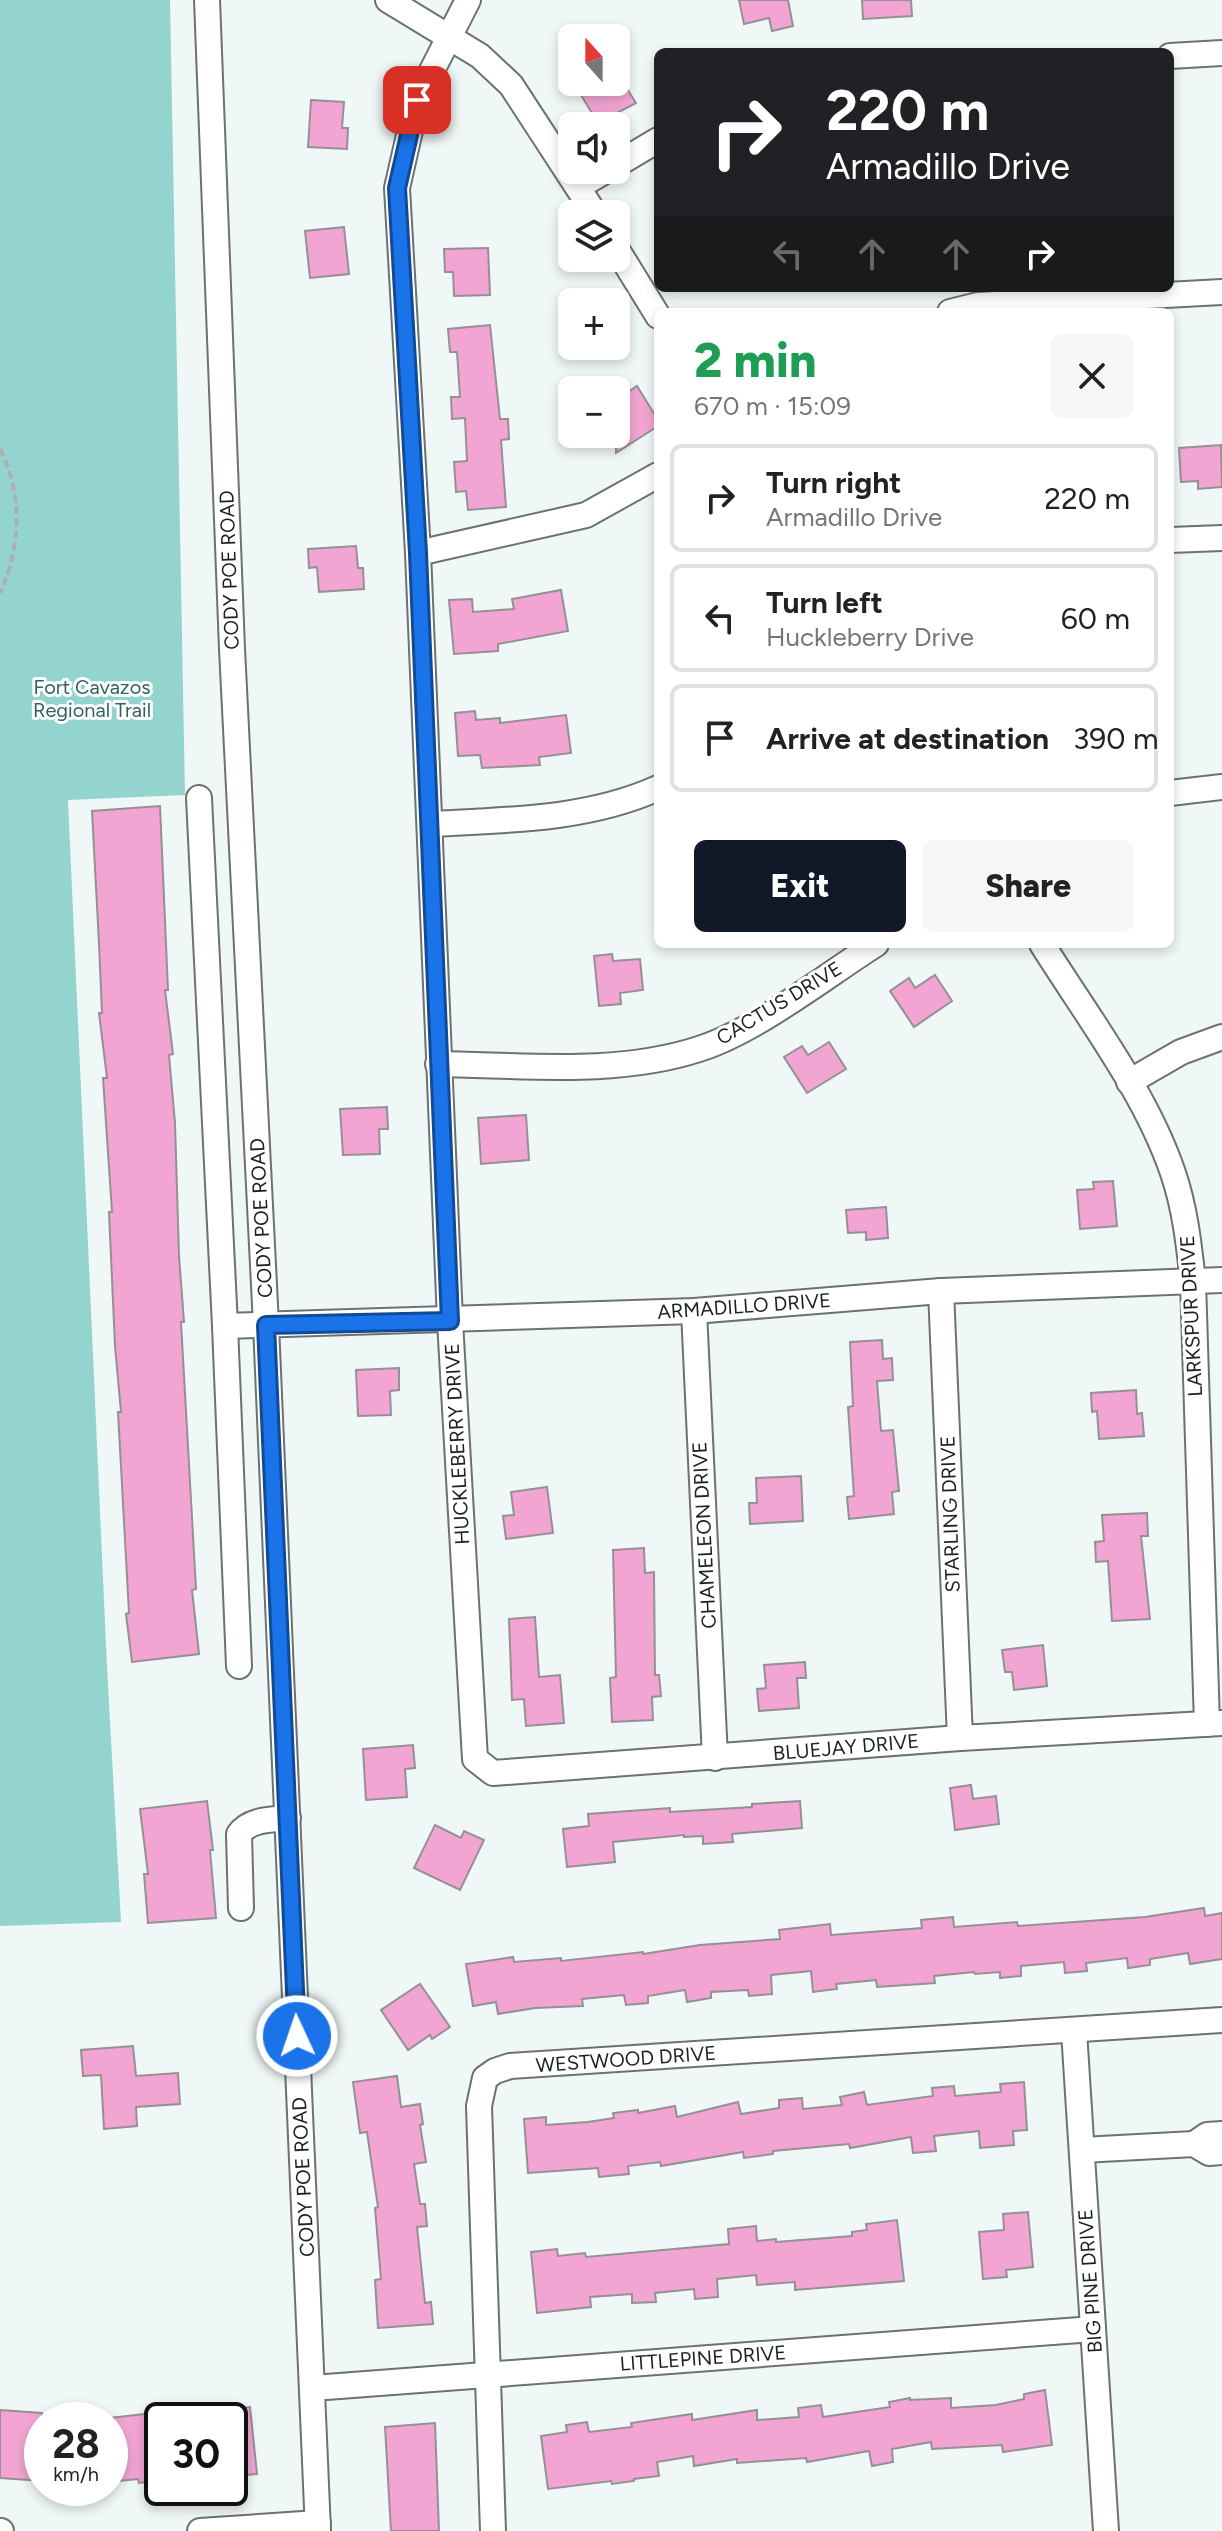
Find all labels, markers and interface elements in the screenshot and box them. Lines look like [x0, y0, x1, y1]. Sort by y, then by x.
north arrow [558, 24, 630, 96]
map controls [558, 24, 630, 448]
pin [383, 66, 451, 134]
text: 220 m [826, 77, 989, 144]
icon: arrive [395, 78, 439, 122]
icon: right [694, 80, 798, 184]
button: sound [558, 112, 630, 184]
text: Armadillo Drive [826, 145, 1070, 188]
button: layers [558, 200, 630, 272]
icon: left [766, 232, 810, 276]
icon: ahead [850, 232, 894, 276]
icon: ahead [934, 232, 978, 276]
icon: right [1018, 232, 1062, 276]
button: + [558, 288, 630, 360]
text: 2 min [694, 331, 817, 389]
button: close [1050, 334, 1134, 418]
button: − [558, 376, 630, 448]
text: 670 m · 15:09 [694, 390, 851, 422]
text: Turn right [766, 464, 901, 501]
icon: right [698, 476, 742, 520]
text: 220 m [1044, 480, 1130, 517]
street label: CODY POE ROAD [214, 490, 244, 650]
text: Armadillo Drive [766, 501, 942, 533]
text: Turn left [766, 584, 883, 621]
icon: left [698, 596, 742, 640]
text: 60 m [1061, 600, 1130, 637]
text: Huckleberry Drive [766, 621, 974, 653]
park label: Fort Cavazos Regional Trail [33, 675, 151, 722]
icon: arrive [698, 716, 742, 760]
text: Arrive at destination [766, 720, 1049, 757]
text: 390 m [1073, 720, 1158, 757]
button: Exit [694, 840, 906, 932]
button: Share [922, 840, 1134, 932]
street label: CACTUS DRIVE [712, 956, 846, 1050]
street label: CODY POE ROAD [245, 1138, 277, 1298]
street label: LARKSPUR DRIVE [1175, 1235, 1207, 1397]
street label: ARMADILLO DRIVE [656, 1288, 832, 1324]
street label: HUCKLEBERRY DRIVE [440, 1343, 474, 1545]
street label: STARLING DRIVE [935, 1435, 965, 1593]
street label: CHAMELEON DRIVE [687, 1441, 721, 1629]
street label: BLUEJAY DRIVE [772, 1729, 920, 1765]
position arrow [255, 1994, 339, 2078]
street label: WESTWOOD DRIVE [535, 2041, 717, 2077]
street label: CODY POE ROAD [287, 2097, 319, 2257]
street label: BIG PINE DRIVE [1073, 2208, 1107, 2354]
street label: LITTLEPINE DRIVE [619, 2340, 787, 2376]
speed limit sign: 30 [144, 2402, 248, 2506]
text: 28 [52, 2420, 100, 2468]
text: km/h [53, 2462, 99, 2486]

